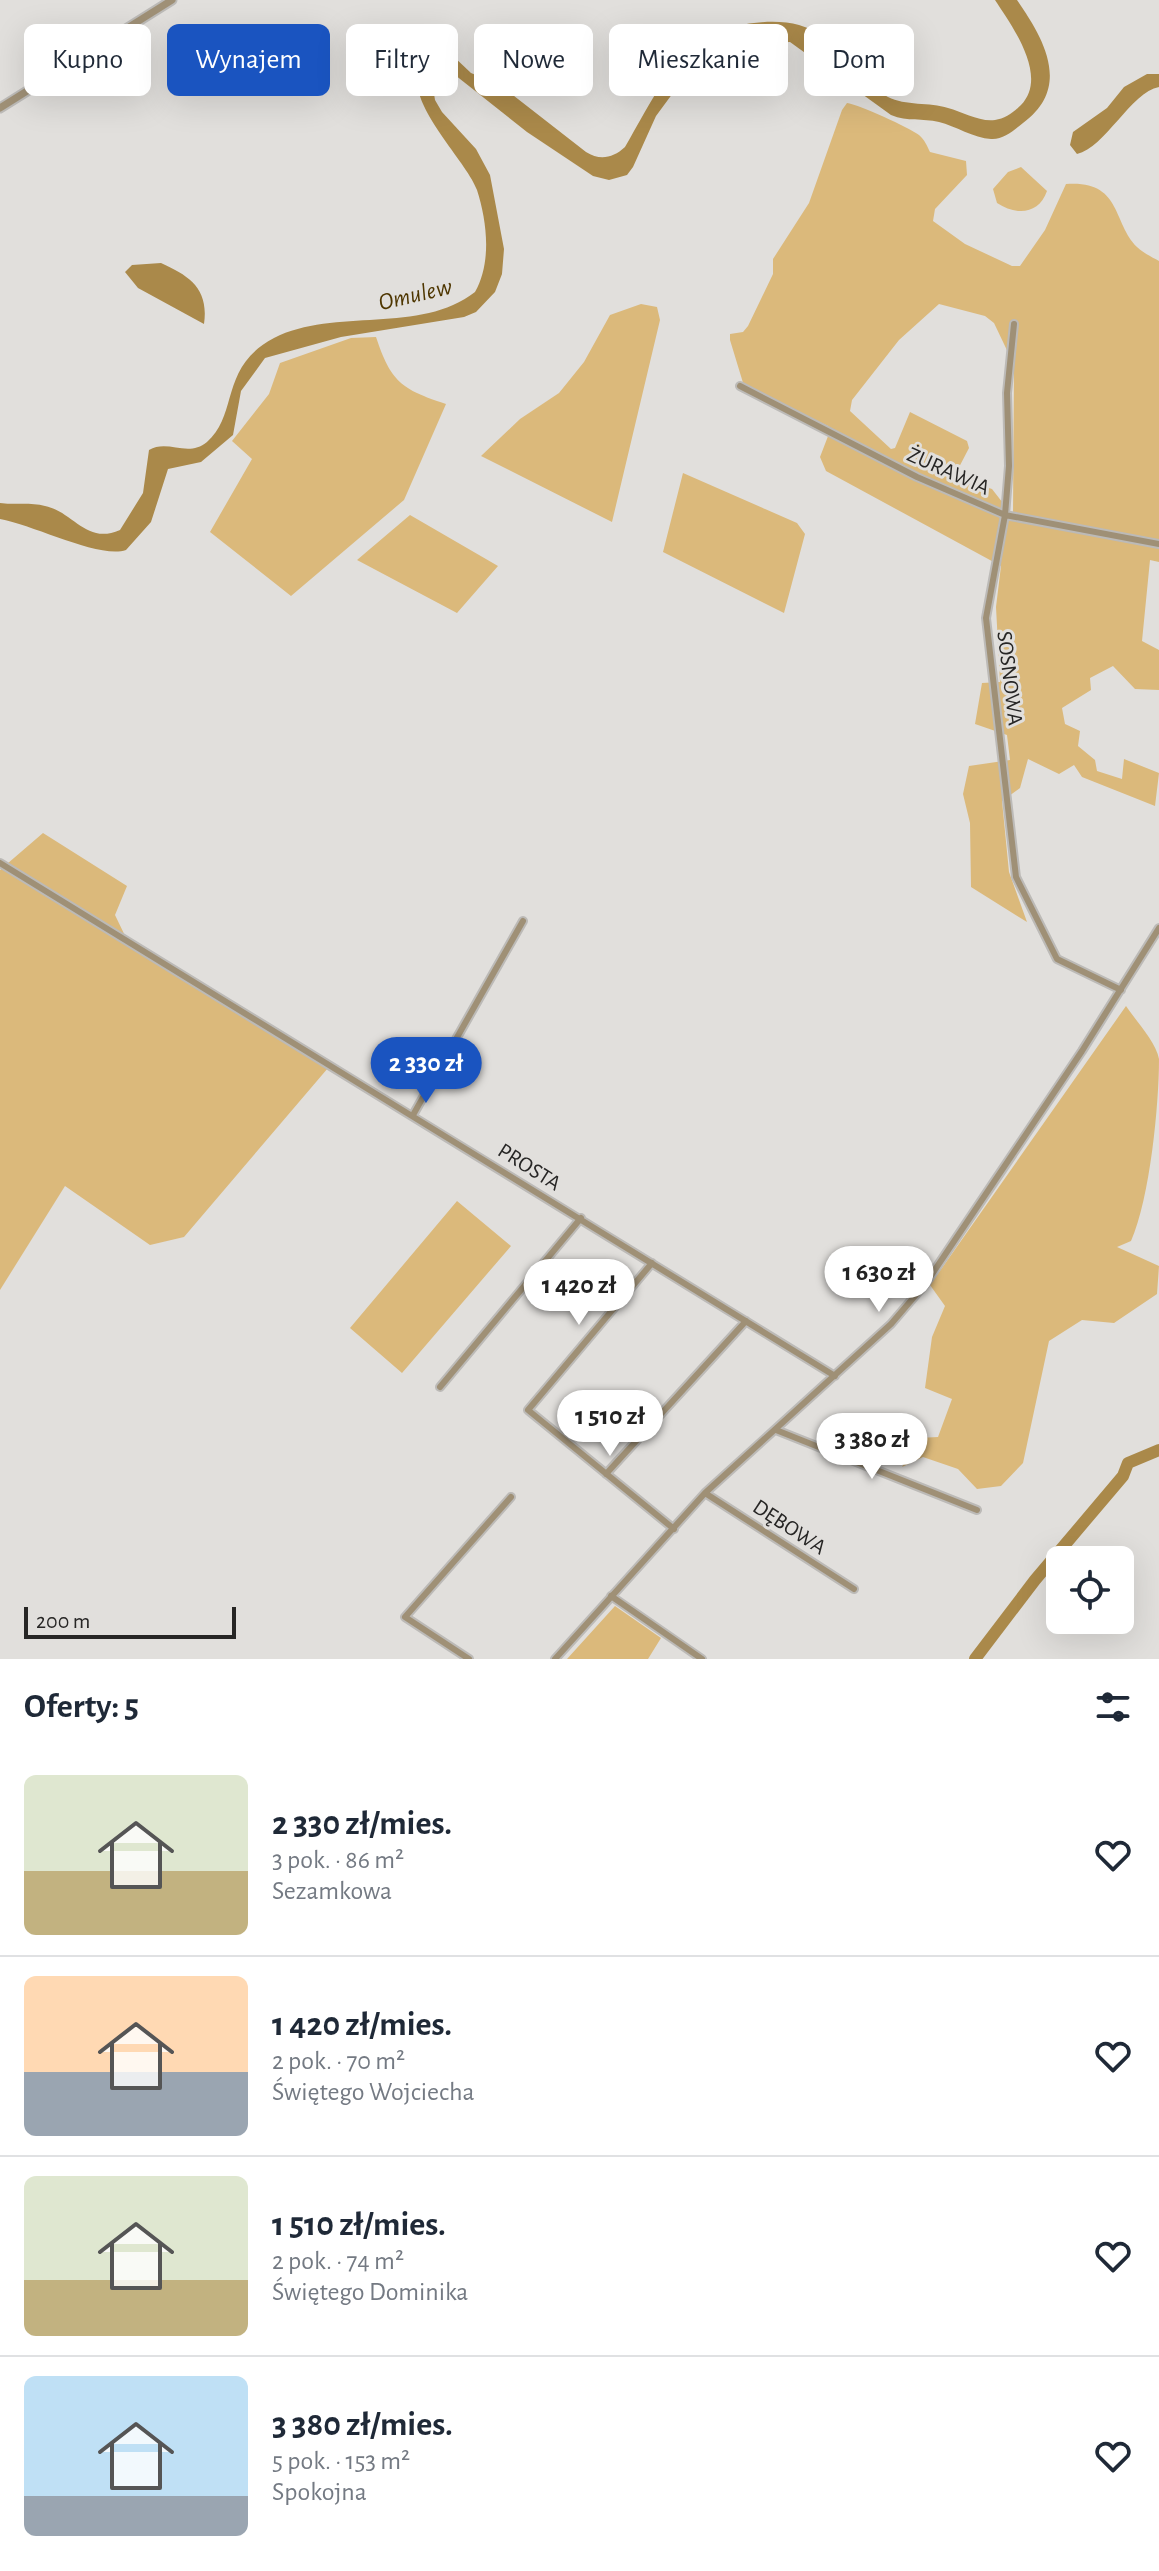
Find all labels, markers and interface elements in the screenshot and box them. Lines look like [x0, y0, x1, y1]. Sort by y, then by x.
chip: Kupno [24, 24, 151, 96]
chip: Wynajem [167, 24, 330, 96]
chip: Filtry [346, 24, 458, 96]
chip: Nowe [474, 24, 593, 96]
chip: Mieszkanie [609, 24, 788, 96]
chip: Dom [804, 24, 914, 96]
water label: Omulew [376, 275, 455, 315]
street label: ŻURAWIA [904, 443, 994, 499]
street label: SOSNOWA [993, 630, 1027, 727]
pin: 2 330 zł [343, 1037, 509, 1105]
text: 2 330 zł [389, 1050, 463, 1076]
street label: PROSTA [494, 1139, 565, 1195]
pin: 1 630 zł [796, 1246, 962, 1314]
pin: 1 420 zł [496, 1259, 662, 1327]
text: 1 630 zł [842, 1259, 916, 1285]
text: 1 420 zł [542, 1272, 616, 1298]
pin: 1 510 zł [527, 1390, 693, 1458]
text: 1 510 zł [575, 1403, 645, 1429]
pin: 3 380 zł [789, 1413, 955, 1481]
text: 3 380 zł [834, 1426, 910, 1452]
street label: DĘBOWA [749, 1495, 830, 1559]
map controls [1046, 1546, 1134, 1634]
button: locate [1046, 1546, 1134, 1634]
scale bar [24, 1603, 236, 1639]
text: 200 m [36, 1610, 90, 1632]
icon: filters [1091, 1685, 1135, 1729]
text: Oferty: 5 [24, 1690, 139, 1724]
icon: home [88, 1807, 184, 1903]
text: 2 330 zł/mies. [272, 1807, 452, 1841]
icon: heart [1091, 1833, 1135, 1877]
text: 3 pok. · 86 m² [272, 1847, 404, 1873]
text: Sezamkowa [272, 1878, 392, 1904]
icon: home [88, 2008, 184, 2104]
text: 1 420 zł/mies. [272, 2008, 452, 2042]
icon: heart [1091, 2034, 1135, 2078]
text: 2 pok. · 70 m² [272, 2048, 405, 2074]
text: Świętego Wojciecha [272, 2079, 475, 2105]
icon: home [88, 2208, 184, 2304]
text: 1 510 zł/mies. [272, 2208, 446, 2242]
icon: heart [1091, 2234, 1135, 2278]
text: 2 pok. · 74 m² [272, 2248, 404, 2274]
text: Świętego Dominika [272, 2279, 468, 2305]
icon: home [88, 2408, 184, 2504]
text: 3 380 zł/mies. [272, 2408, 453, 2442]
icon: heart [1091, 2434, 1135, 2478]
text: 5 pok. · 153 m² [272, 2448, 410, 2474]
text: Spokojna [272, 2479, 367, 2505]

